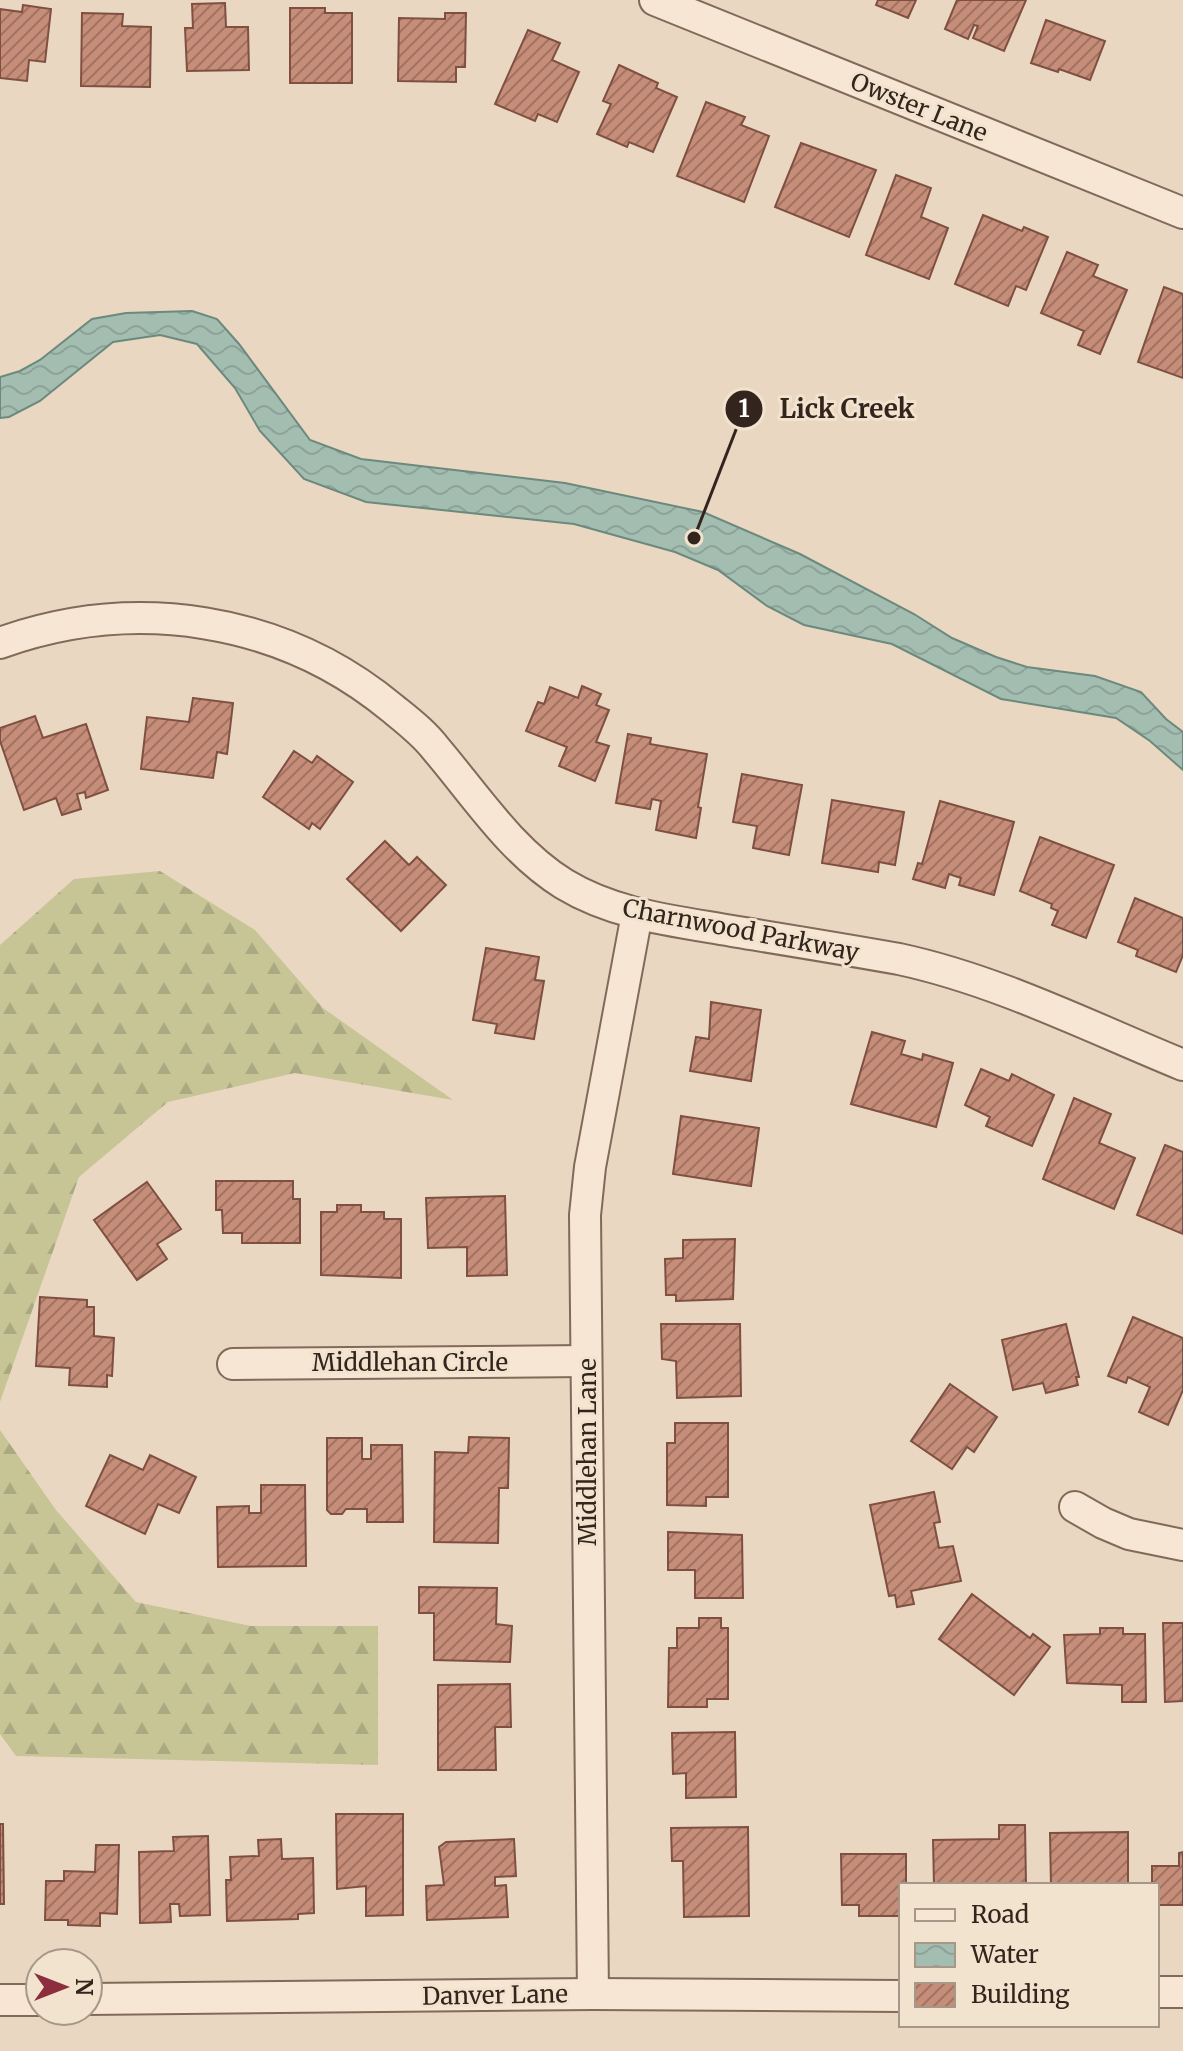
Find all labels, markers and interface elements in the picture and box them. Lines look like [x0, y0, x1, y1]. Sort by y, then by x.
street label: Owster Lane [846, 65, 992, 149]
callout: Lick Creek [724, 384, 931, 434]
text: Lick Creek [780, 392, 915, 425]
text: 1 [738, 393, 750, 424]
street label: Charnwood Parkway [620, 892, 862, 968]
street label: Middlehan Circle [312, 1347, 508, 1378]
street label: Middlehan Lane [572, 1358, 603, 1546]
legend [899, 1883, 1159, 2027]
text: Road [971, 1899, 1029, 1930]
text: Water [970, 1939, 1039, 1970]
north arrow [24, 1947, 104, 2027]
text: N [70, 1978, 98, 1996]
street label: Danver Lane [422, 1978, 568, 2012]
text: Building [971, 1979, 1070, 2010]

